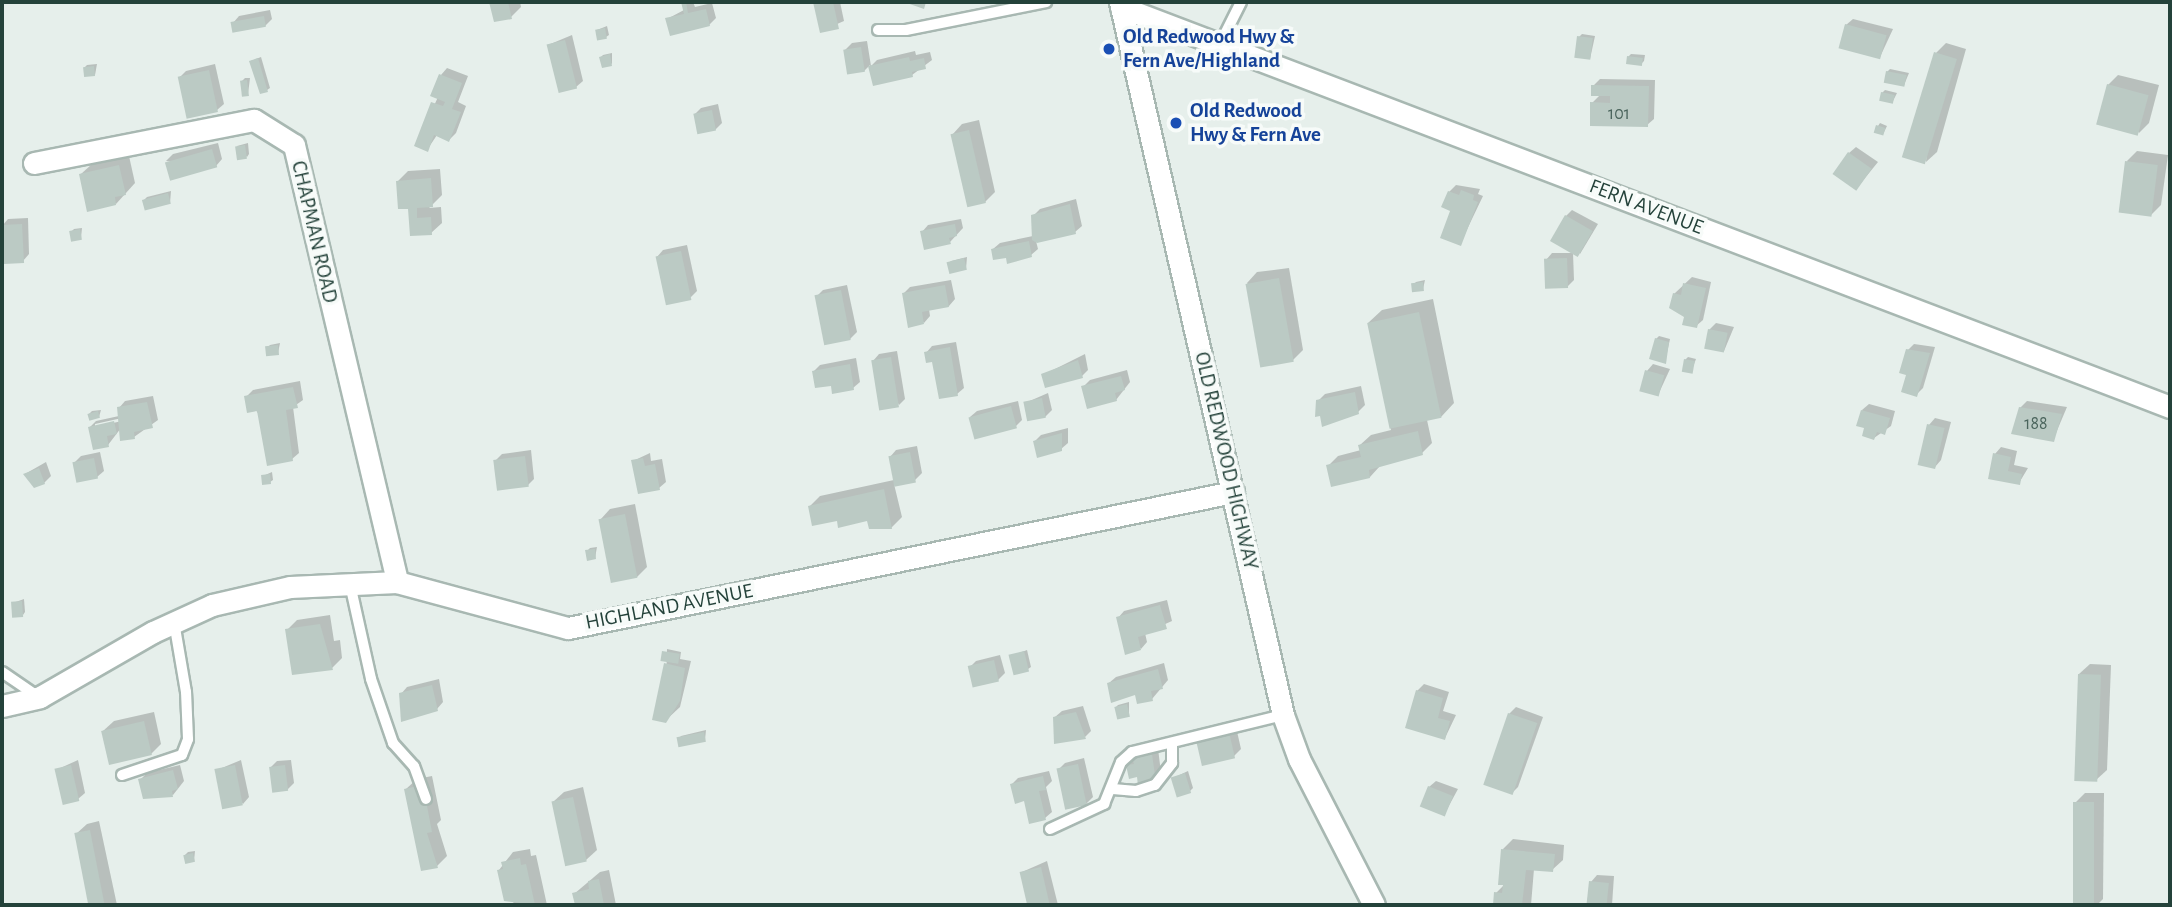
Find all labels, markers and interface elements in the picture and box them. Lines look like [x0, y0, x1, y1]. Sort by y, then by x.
place label: Old Redwood Hwy & Fern Ave/Highland [1123, 24, 1294, 74]
marker: Old Redwood Hwy & Fern Ave/Highland [1101, 41, 1117, 57]
place label: Old Redwood Hwy & Fern Ave [1190, 98, 1321, 148]
house number: 101 [1608, 103, 1630, 125]
marker: Old Redwood Hwy & Fern Ave [1168, 115, 1184, 131]
street label: CHAPMAN ROAD [285, 159, 343, 305]
street label: FERN AVENUE [1585, 174, 1707, 240]
street label: OLD REDWOOD HIGHWAY [1189, 350, 1263, 572]
house number: 188 [2024, 413, 2048, 435]
street label: HIGHLAND AVENUE [583, 578, 755, 636]

